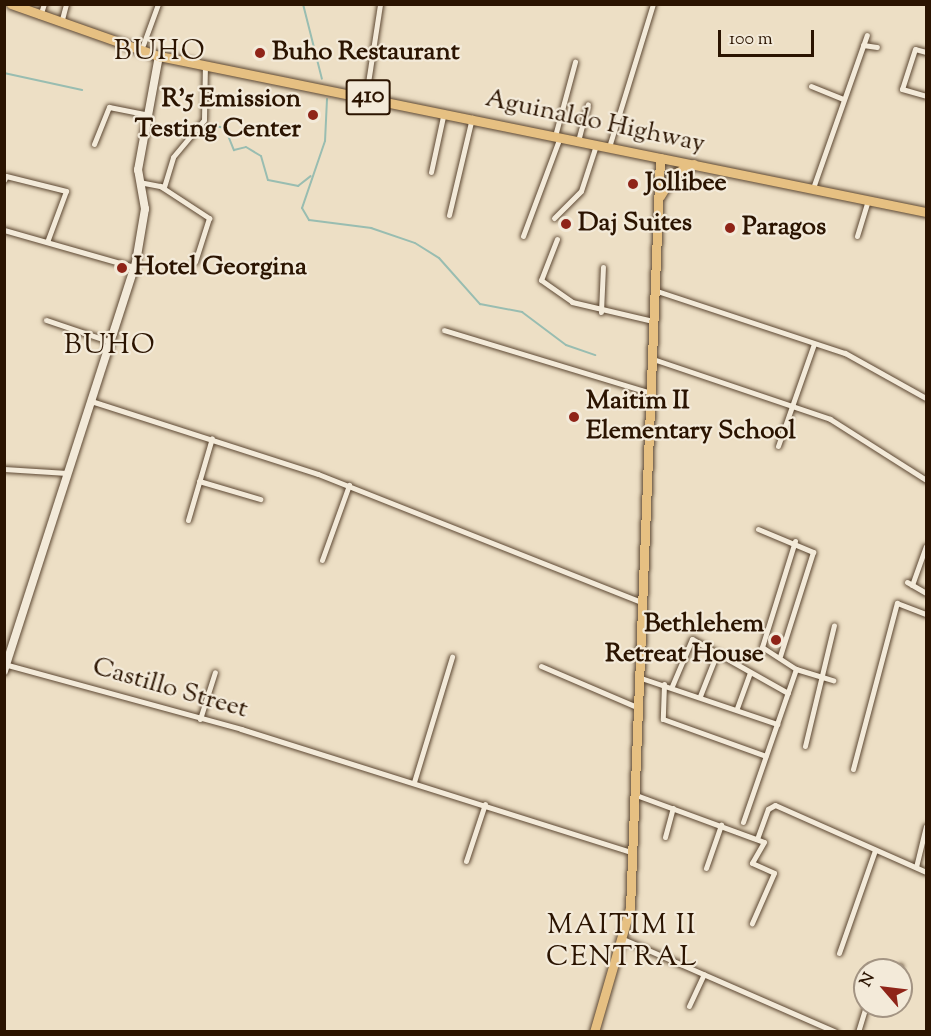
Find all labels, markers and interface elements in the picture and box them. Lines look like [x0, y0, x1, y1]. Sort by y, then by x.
scale bar [721, 18, 817, 56]
text: 100 m [729, 27, 773, 53]
district label: BUHO [114, 35, 206, 69]
place label: Buho Restaurant [272, 37, 460, 69]
marker: Buho Restaurant [253, 46, 267, 60]
road number: 410 [346, 76, 391, 118]
street label: Aguinaldo Highway [482, 83, 708, 161]
place label: R'5 Emission Testing Center [135, 84, 301, 146]
marker: R'5 Emission Testing Center [306, 108, 320, 122]
place label: Jollibee [645, 168, 727, 200]
marker: Jollibee [626, 177, 640, 191]
place label: Daj Suites [578, 208, 692, 240]
place label: Paragos [742, 212, 826, 244]
marker: Daj Suites [559, 217, 573, 231]
marker: Paragos [723, 221, 737, 235]
place label: Hotel Georgina [134, 252, 307, 284]
marker: Hotel Georgina [115, 261, 129, 275]
district label: BUHO [64, 329, 156, 363]
place label: Maitim II Elementary School [586, 386, 796, 448]
marker: Maitim II Elementary School [567, 410, 581, 424]
place label: Bethlehem Retreat House [605, 609, 764, 670]
marker: Bethlehem Retreat House [769, 633, 783, 647]
street label: Castillo Street [89, 652, 251, 726]
district label: MAITIM II CENTRAL [546, 909, 698, 975]
north arrow [853, 958, 913, 1018]
text: N [855, 969, 882, 991]

